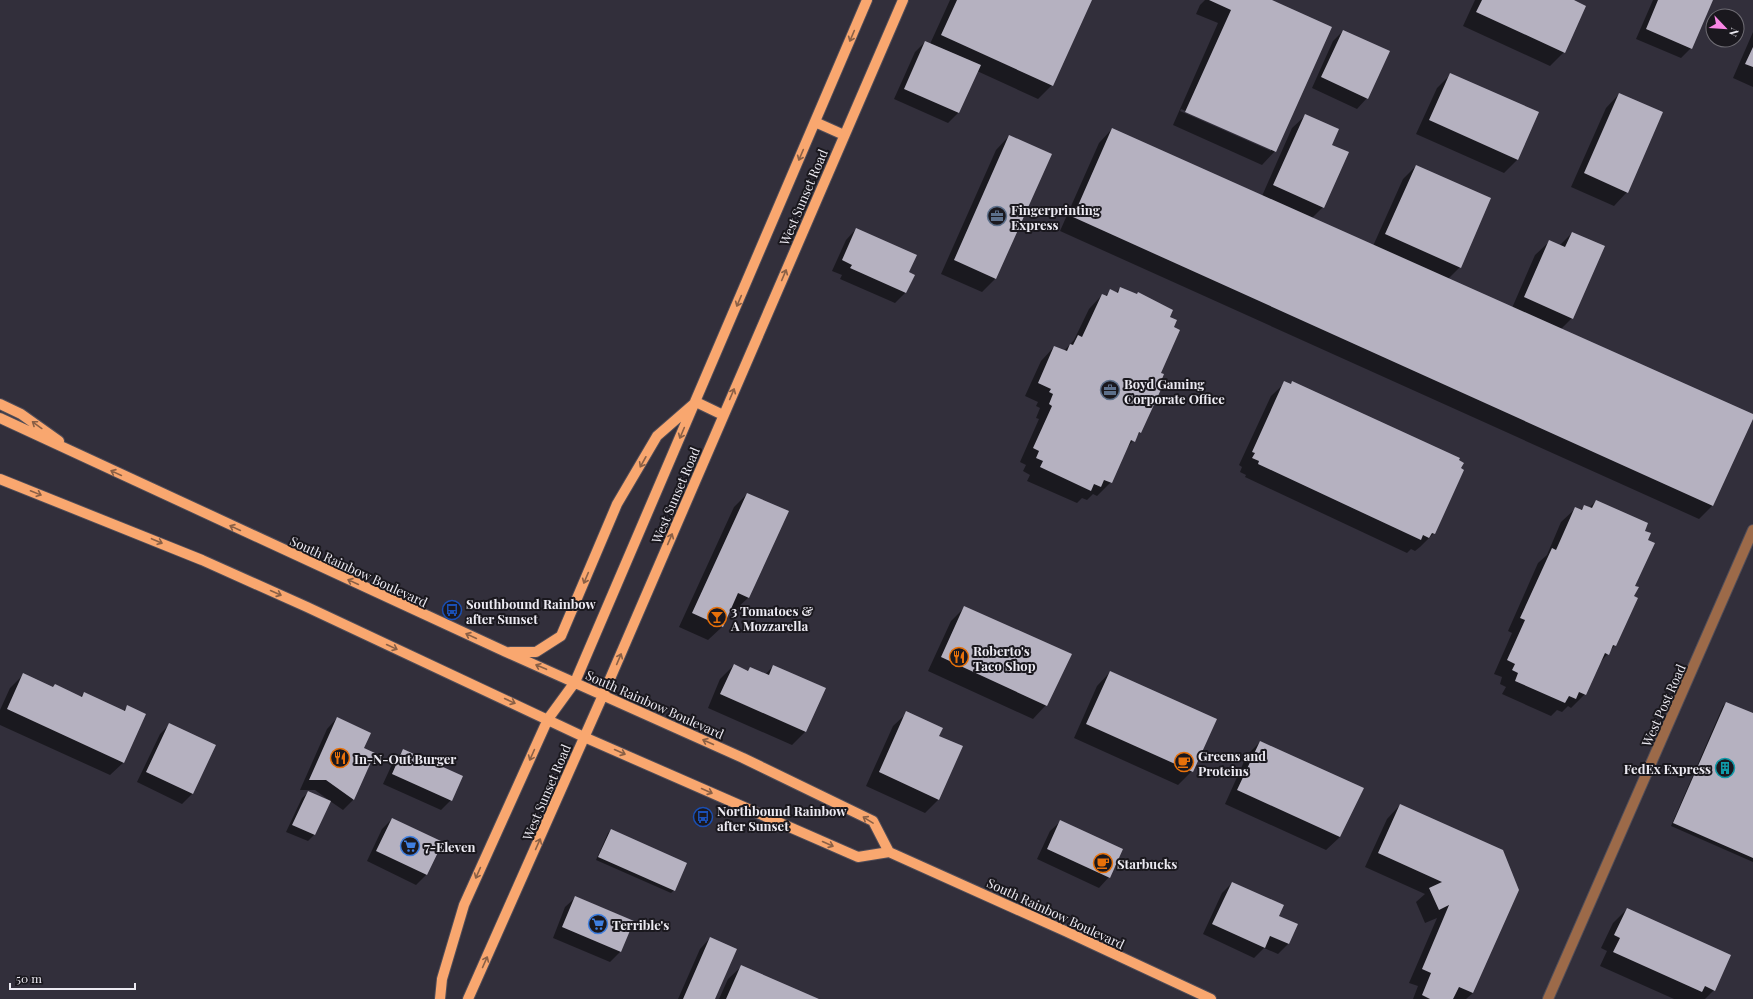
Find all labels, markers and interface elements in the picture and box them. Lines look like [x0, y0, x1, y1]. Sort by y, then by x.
north arrow [1705, 8, 1745, 48]
text: N [1726, 26, 1743, 39]
one-way arrow [847, 29, 855, 41]
street label: West Sunset Road [775, 146, 831, 249]
one-way arrow [796, 149, 804, 161]
place label: Fingerprinting Express [1011, 201, 1101, 233]
office icon: Fingerprinting Express [986, 205, 1008, 227]
one-way arrow [781, 269, 788, 281]
one-way arrow [735, 294, 742, 306]
place label: Boyd Gaming Corporate Office [1124, 375, 1225, 407]
office icon: Boyd Gaming Corporate Office [1099, 379, 1121, 401]
one-way arrow [729, 389, 736, 401]
one-way arrow [31, 421, 42, 429]
one-way arrow [678, 427, 686, 439]
street label: West Sunset Road [647, 444, 703, 547]
one-way arrow [638, 456, 646, 468]
one-way arrow [111, 469, 123, 476]
one-way arrow [30, 490, 42, 498]
one-way arrow [229, 523, 241, 531]
street label: South Rainbow Boulevard [288, 532, 431, 611]
one-way arrow [667, 534, 674, 546]
one-way arrow [150, 538, 162, 546]
one-way arrow [581, 572, 589, 584]
one-way arrow [347, 578, 359, 585]
one-way arrow [270, 590, 282, 597]
place label: Southbound Rainbow after Sunset [466, 595, 597, 627]
bus stop icon: Southbound Rainbow after Sunset [441, 599, 463, 621]
place label: 3 Tomatoes & A Mozzarella [730, 602, 813, 634]
bar icon: 3 Tomatoes & A Mozzarella [706, 606, 728, 628]
one-way arrow [465, 632, 477, 639]
place label: Roberto's Taco Shop [973, 642, 1036, 674]
one-way arrow [386, 643, 398, 651]
restaurant icon: Roberto's Taco Shop [948, 646, 970, 668]
one-way arrow [615, 653, 623, 665]
street label: West Post Road [1637, 661, 1689, 750]
one-way arrow [535, 663, 547, 670]
street label: South Rainbow Boulevard [583, 666, 727, 742]
one-way arrow [503, 698, 515, 706]
one-way arrow [702, 738, 714, 745]
street label: West Sunset Road [518, 741, 574, 844]
restaurant icon: In-N-Out Burger [329, 747, 351, 769]
place label: Greens and Proteins [1198, 747, 1266, 779]
one-way arrow [528, 749, 535, 761]
one-way arrow [614, 749, 626, 756]
place label: In-N-Out Burger [354, 750, 456, 767]
cafe icon: Greens and Proteins [1173, 751, 1195, 773]
building icon: FedEx Express [1714, 757, 1736, 779]
place label: FedEx Express [1624, 760, 1711, 777]
one-way arrow [701, 787, 713, 795]
place label: Northbound Rainbow after Sunset [717, 802, 847, 834]
bus stop icon: Northbound Rainbow after Sunset [692, 806, 714, 828]
one-way arrow [863, 816, 874, 824]
supermarket icon: 7-Eleven [399, 835, 421, 857]
place label: 7-Eleven [424, 838, 475, 855]
one-way arrow [535, 838, 542, 850]
one-way arrow [821, 840, 833, 848]
cafe icon: Starbucks [1092, 852, 1114, 874]
place label: Starbucks [1117, 855, 1177, 872]
one-way arrow [474, 867, 481, 879]
street label: South Rainbow Boulevard [985, 874, 1128, 953]
supermarket icon: Terrible's [587, 913, 609, 935]
place label: Terrible's [612, 916, 669, 933]
one-way arrow [482, 957, 489, 969]
scale bar [10, 965, 135, 991]
text: 50 m [16, 970, 42, 986]

